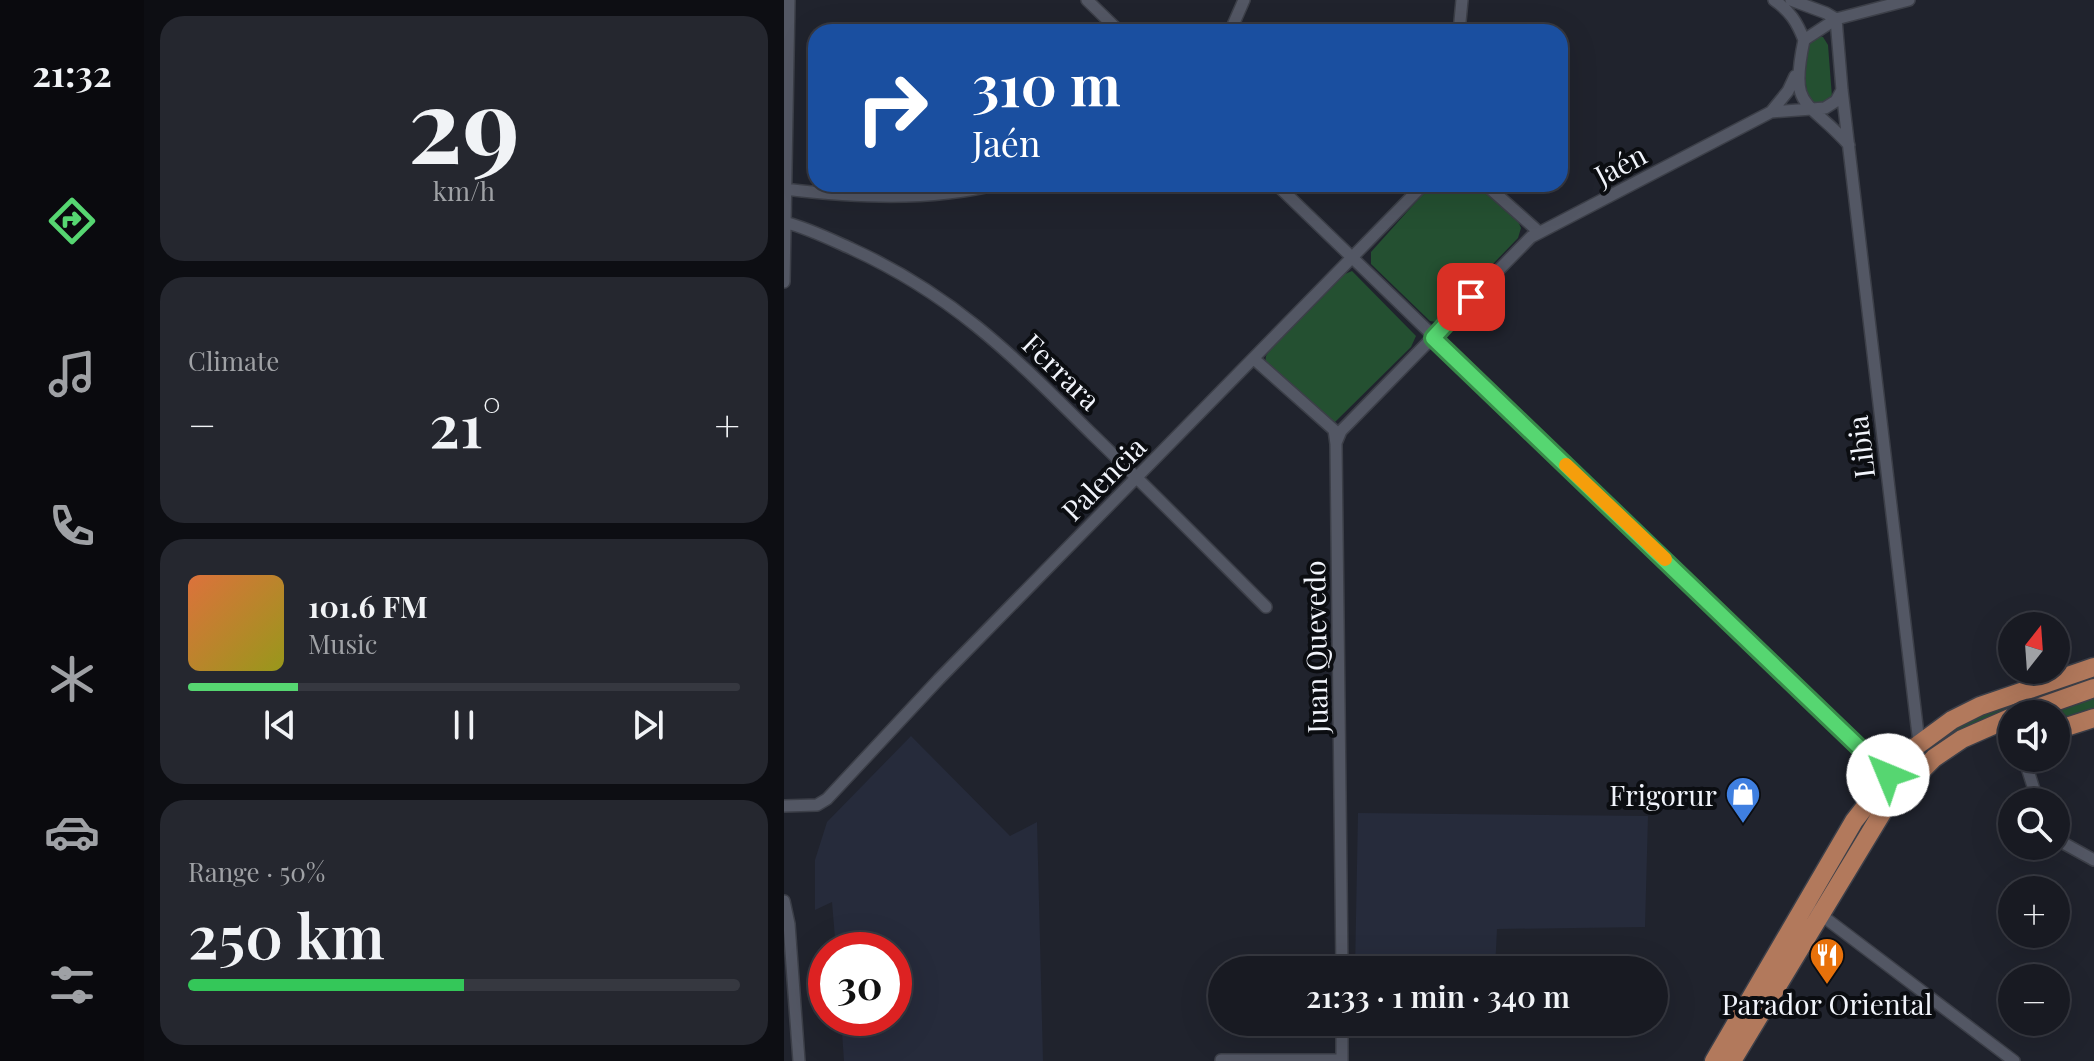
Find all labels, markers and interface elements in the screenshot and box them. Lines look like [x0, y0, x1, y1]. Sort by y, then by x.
text: 310 m [972, 46, 1121, 121]
text: 21:32 [32, 48, 112, 96]
text: 29 [408, 51, 520, 190]
icon: right [840, 56, 944, 160]
text: Jaén [972, 118, 1041, 166]
street label: Jaén [1587, 135, 1652, 193]
text: km/h [433, 173, 495, 208]
icon: directions [44, 193, 100, 249]
pin [1437, 263, 1505, 331]
icon: arrive [1449, 275, 1493, 319]
street label: Ferrara [1015, 325, 1109, 417]
text: Climate [188, 343, 279, 378]
icon: music [44, 346, 100, 402]
text: 21° [429, 383, 501, 463]
text: − [188, 394, 216, 453]
text: + [714, 394, 740, 453]
street label: Libia [1838, 414, 1882, 480]
street label: Palencia [1053, 428, 1153, 528]
icon: phone [44, 498, 100, 554]
street label: Juan Quevedo [1295, 560, 1335, 735]
text: 101.6 FM [308, 586, 428, 626]
north arrow [1998, 612, 2070, 684]
map controls [1998, 612, 2070, 1036]
text: Music [308, 626, 377, 661]
icon: climate [44, 651, 100, 707]
button: sound [1998, 700, 2070, 772]
icon: previous [258, 703, 302, 747]
icon: pause [442, 703, 486, 747]
icon: next [626, 703, 670, 747]
position arrow [1846, 733, 1930, 817]
shop icon: Frigorur [1724, 775, 1762, 825]
place label: Frigorur [1609, 776, 1718, 813]
button: search [1998, 788, 2070, 860]
icon: car [44, 804, 100, 860]
text: Range · 50% [188, 854, 325, 889]
button: + [1998, 876, 2070, 948]
text: 250 km [188, 894, 385, 974]
speed limit sign: 30 [808, 932, 912, 1036]
restaurant icon: Parador Oriental [1808, 936, 1846, 986]
icon: filters [44, 957, 100, 1013]
button: − [1998, 964, 2070, 1036]
text: 21:33 · 1 min · 340 m [1306, 976, 1570, 1016]
place label: Parador Oriental [1721, 985, 1933, 1022]

